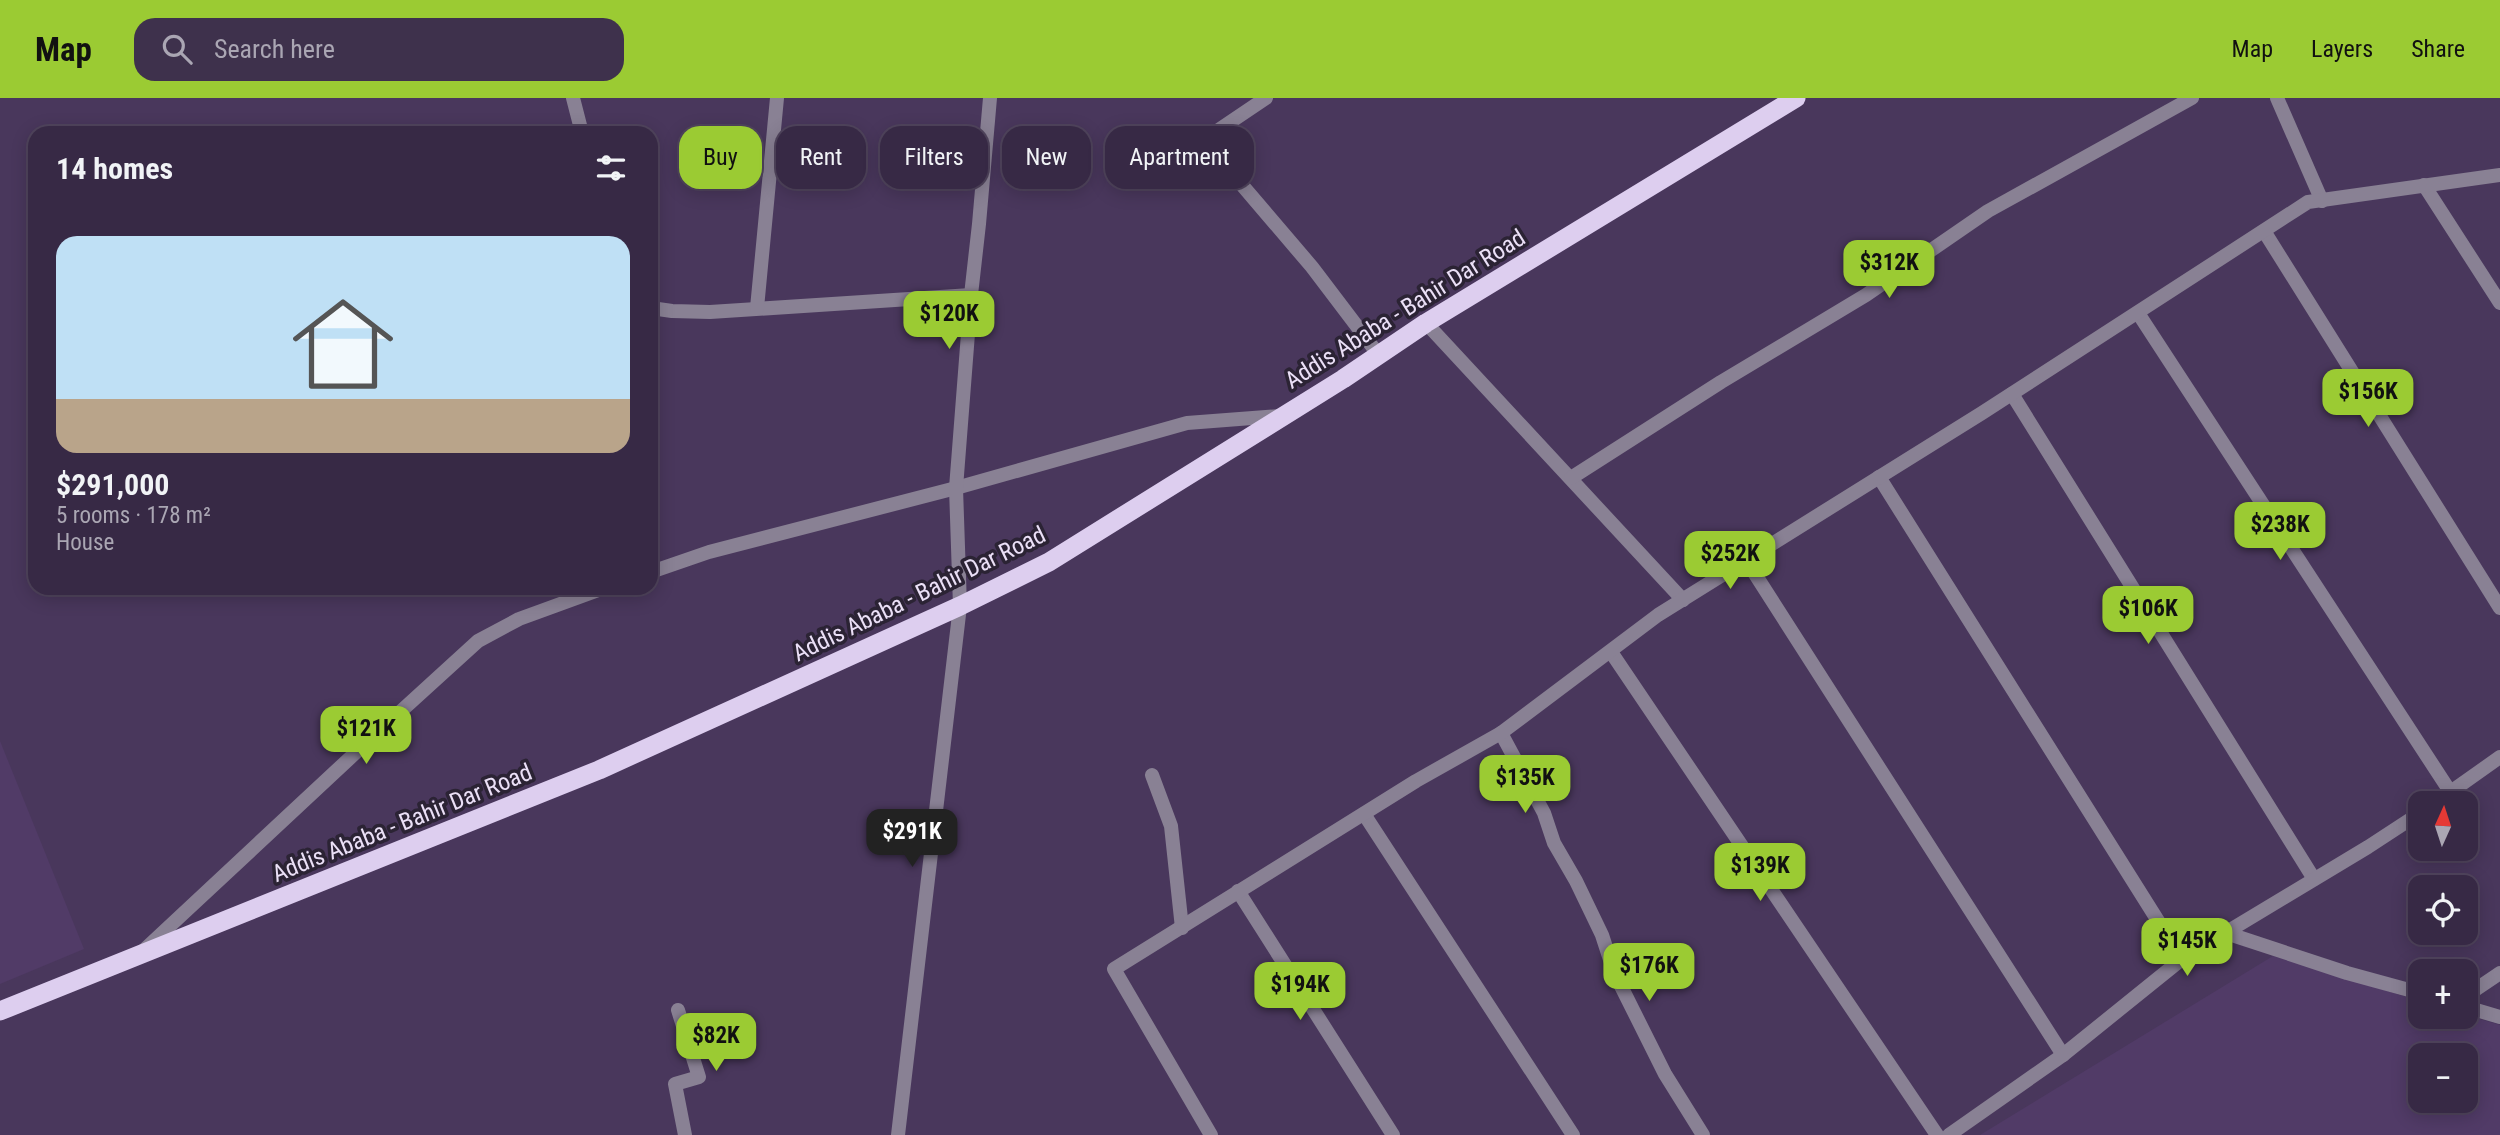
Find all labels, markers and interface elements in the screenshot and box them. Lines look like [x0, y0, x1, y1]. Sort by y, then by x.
search box [134, 18, 624, 81]
text: Map [35, 30, 92, 69]
icon: search [158, 30, 196, 68]
text: Search here [214, 34, 335, 64]
text: Map [2232, 35, 2273, 63]
text: Layers [2311, 35, 2373, 63]
text: Share [2411, 35, 2465, 63]
chip: Buy [679, 126, 762, 189]
chip: Rent [776, 126, 866, 189]
chip: Filters [880, 126, 988, 189]
chip: New [1002, 126, 1091, 189]
chip: Apartment [1105, 126, 1254, 189]
icon: filters [592, 149, 630, 187]
text: 14 homes [56, 151, 173, 186]
street label: Addis Ababa - Bahir Dar Road [1280, 224, 1530, 394]
pin: $312K [1840, 240, 1938, 300]
text: $312K [1859, 249, 1919, 276]
icon: home [280, 281, 406, 407]
pin: $120K [900, 292, 998, 351]
text: $120K [919, 300, 979, 327]
pin: $156K [2319, 370, 2417, 429]
text: $156K [2338, 378, 2398, 405]
text: $291,000 [56, 467, 169, 502]
text: 5 rooms · 178 m² [56, 502, 211, 529]
pin: $238K [2231, 503, 2329, 562]
text: $238K [2250, 511, 2310, 538]
street label: Addis Ababa - Bahir Dar Road [788, 521, 1050, 667]
text: House [56, 529, 114, 556]
pin: $252K [1681, 532, 1779, 591]
text: $252K [1700, 540, 1760, 567]
pin: $106K [2099, 587, 2197, 646]
text: $106K [2118, 595, 2178, 622]
pin: $121K [317, 706, 415, 766]
text: $121K [336, 715, 396, 742]
pin: $135K [1476, 756, 1574, 815]
street label: Addis Ababa - Bahir Dar Road [268, 758, 536, 888]
text: $135K [1495, 764, 1555, 791]
north arrow [2408, 791, 2478, 861]
map controls [2408, 791, 2478, 1113]
pin: $291K [863, 810, 961, 869]
text: $291K [882, 818, 942, 845]
pin: $139K [1711, 844, 1809, 903]
text: $139K [1730, 852, 1790, 879]
button: locate [2408, 875, 2478, 945]
pin: $145K [2138, 918, 2236, 978]
text: $145K [2157, 927, 2217, 954]
pin: $176K [1600, 944, 1698, 1003]
text: $176K [1619, 952, 1679, 979]
button: + [2408, 959, 2478, 1029]
pin: $194K [1251, 962, 1349, 1022]
text: $194K [1270, 971, 1330, 998]
pin: $82K [675, 1014, 757, 1073]
text: $82K [692, 1022, 740, 1049]
button: − [2408, 1043, 2478, 1113]

